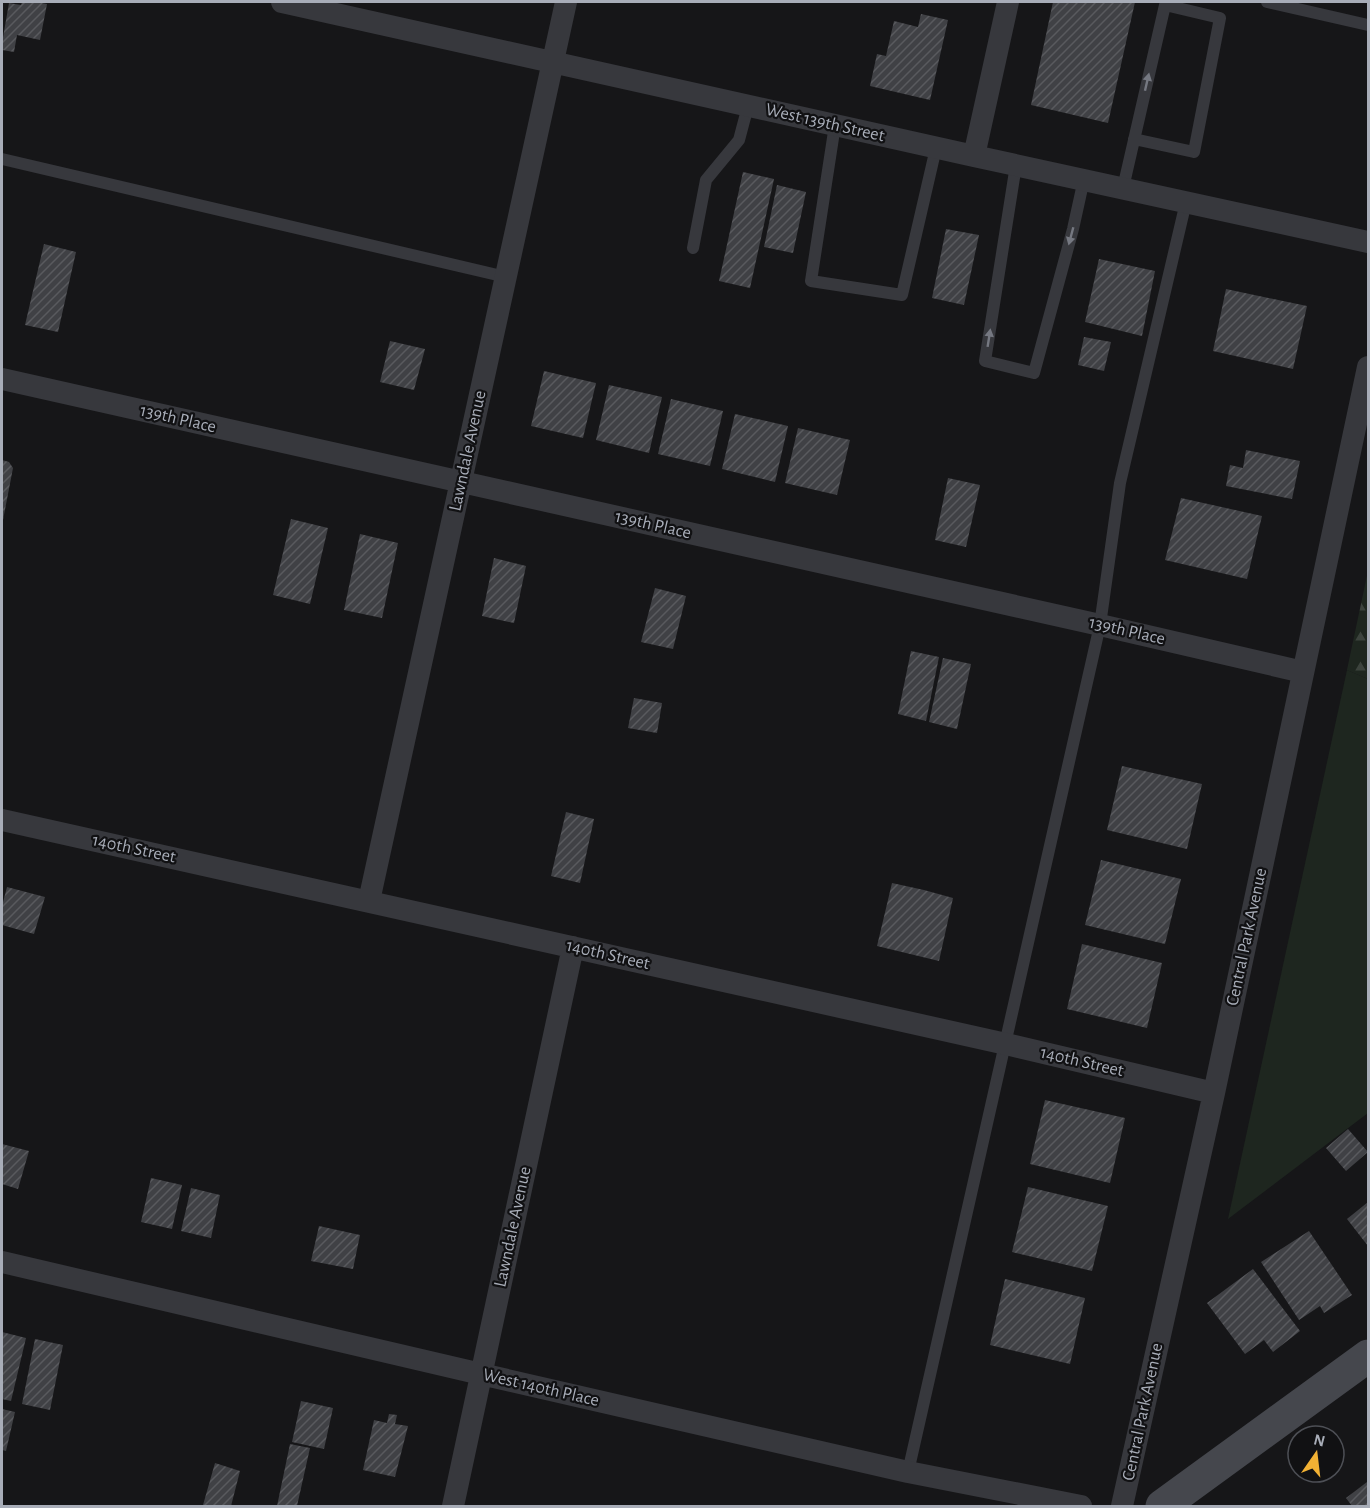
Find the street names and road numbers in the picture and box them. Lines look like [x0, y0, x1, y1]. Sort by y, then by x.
street label: West 139th Street [764, 101, 886, 145]
street label: Lawndale Avenue [446, 389, 490, 513]
street label: 139th Place [138, 402, 218, 436]
street label: 139th Place [613, 508, 693, 542]
street label: 139th Place [1087, 614, 1167, 648]
street label: 140th Street [91, 831, 178, 867]
street label: Central Park Avenue [1224, 867, 1270, 1007]
street label: 140th Street [565, 937, 652, 973]
street label: 140th Street [1039, 1044, 1126, 1080]
street label: Lawndale Avenue [491, 1165, 535, 1289]
street label: Central Park Avenue [1120, 1342, 1166, 1482]
street label: West 140th Place [481, 1366, 601, 1410]

